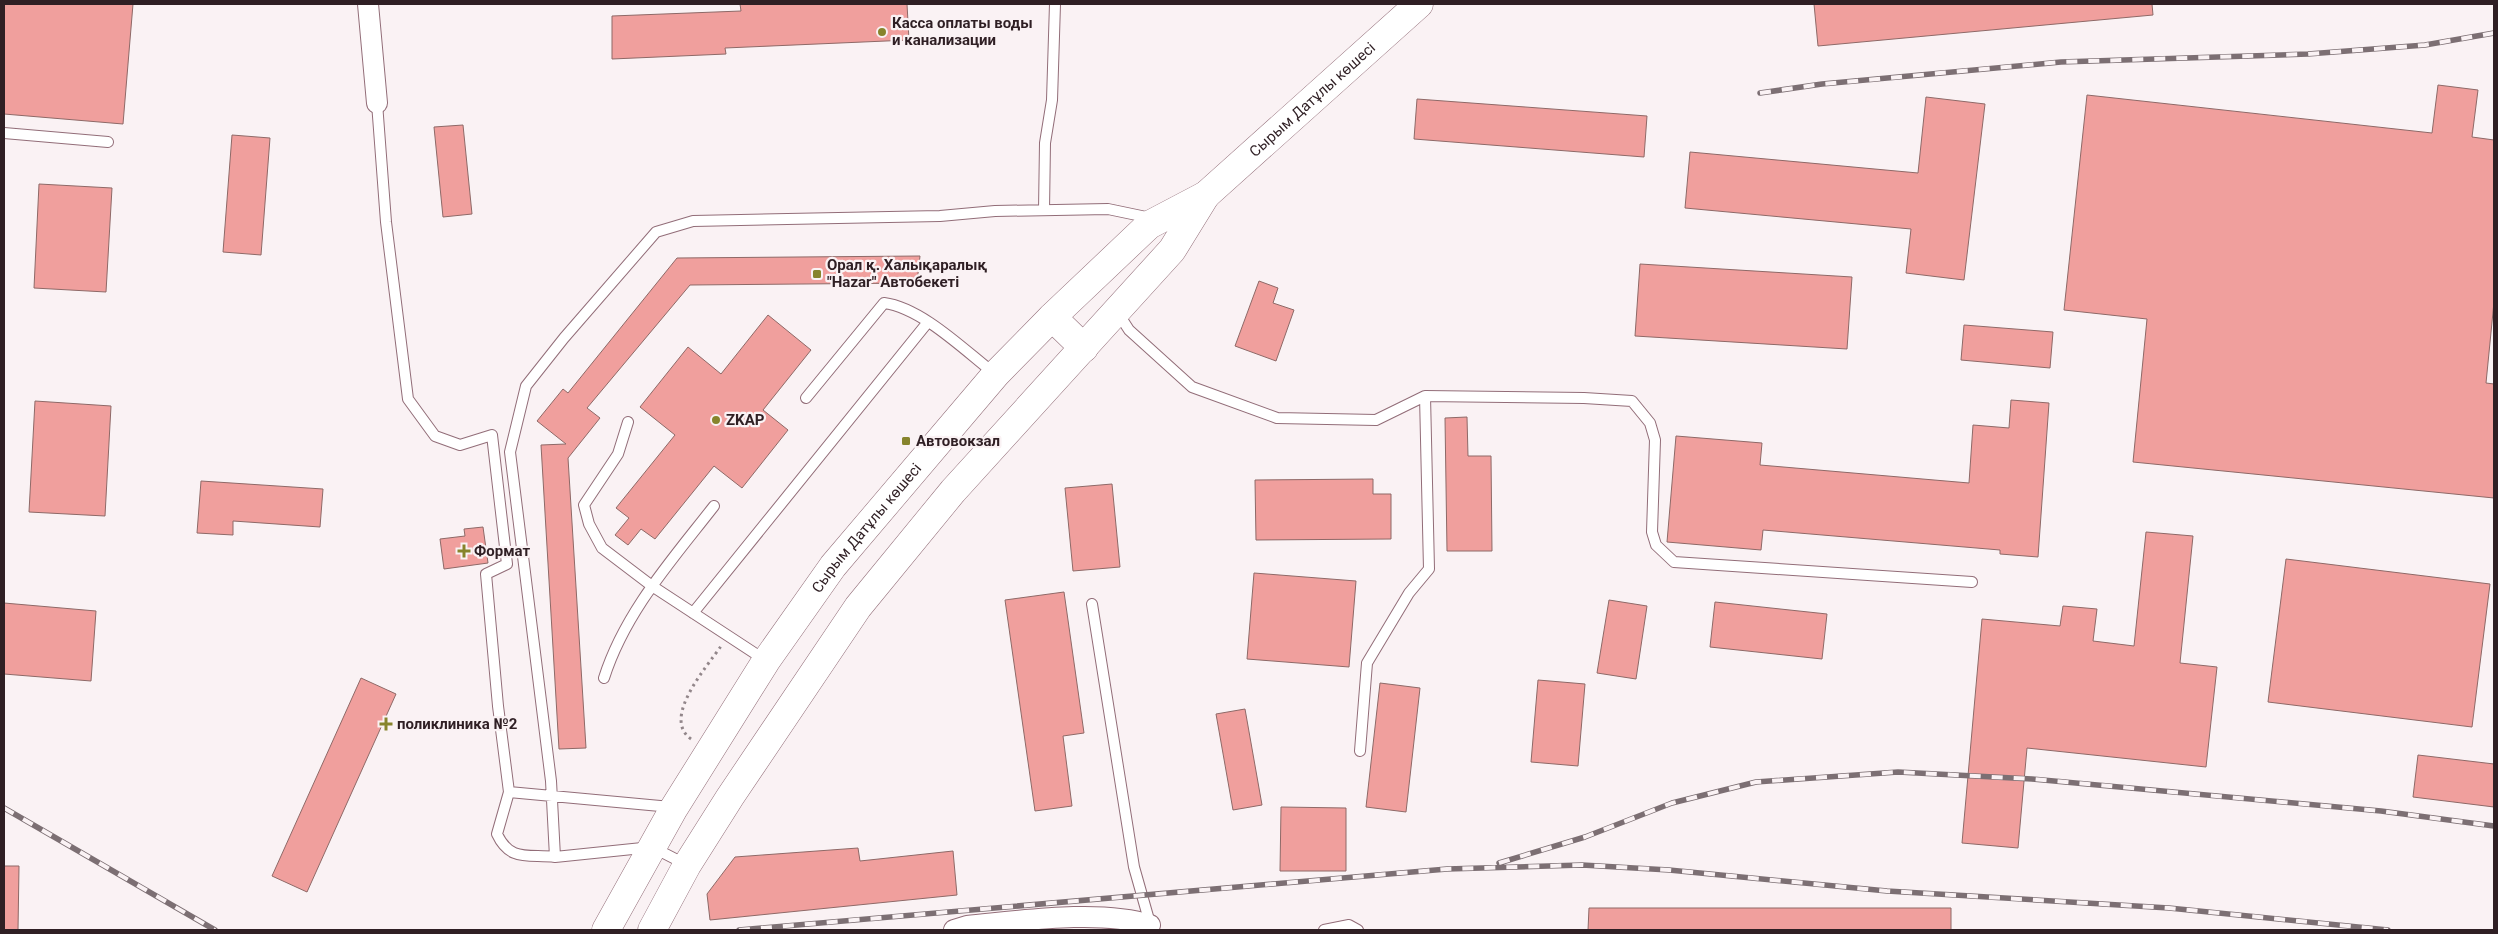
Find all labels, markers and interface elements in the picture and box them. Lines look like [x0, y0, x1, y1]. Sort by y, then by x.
place label: Касса оплаты воды и канализации [892, 14, 1033, 49]
marker: Касса оплаты воды и канализации [876, 26, 888, 38]
street label: Сырым Датұлы көшесі [1246, 39, 1379, 161]
place label: Орал қ. Халықаралық "Hazar" Автобекеті [827, 256, 988, 291]
marker: Орал қ. Халықаралық "Hazar" Автобекеті [811, 268, 823, 280]
place label: ZKAP [726, 411, 765, 429]
marker: ZKAP [710, 414, 722, 426]
place label: Автовокзал [916, 432, 1000, 450]
marker: Автовокзал [900, 435, 912, 447]
street label: Сырым Датұлы көшесі [808, 460, 925, 596]
place label: Формат [474, 542, 530, 560]
marker: Формат [458, 545, 470, 557]
place label: поликлиника №2 [397, 715, 518, 733]
marker: поликлиника №2 [379, 717, 393, 731]

